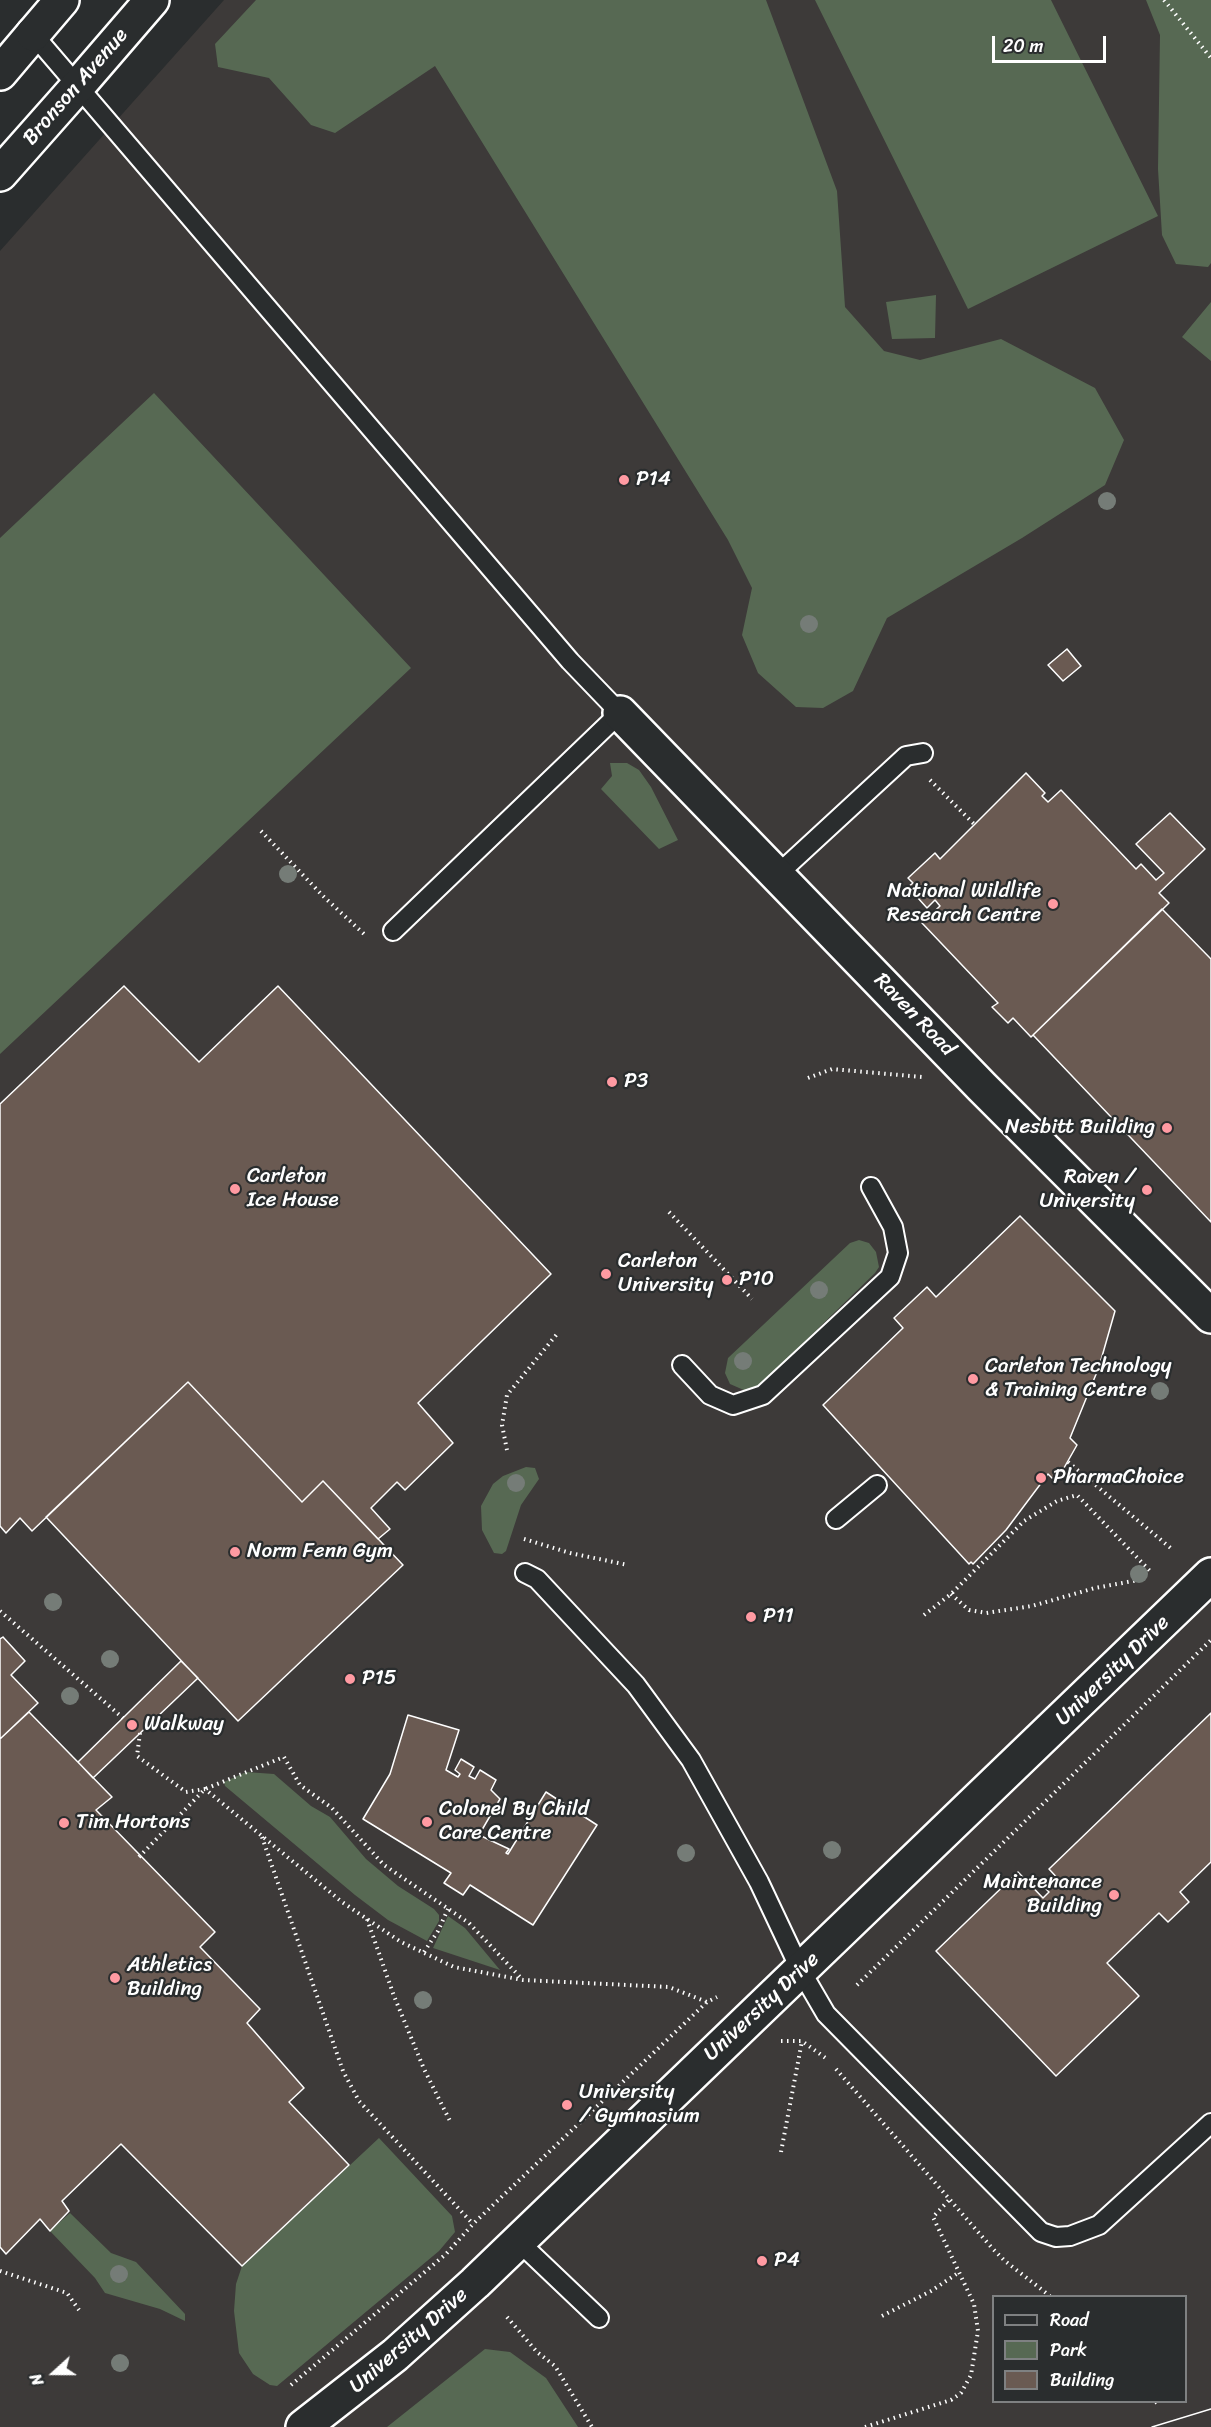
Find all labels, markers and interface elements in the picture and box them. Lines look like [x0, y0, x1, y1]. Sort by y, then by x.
street label: Bronson Avenue [18, 23, 134, 151]
scale bar [995, 24, 1109, 62]
text: 20 m [1003, 30, 1043, 62]
place label: P14 [636, 467, 671, 493]
marker: P14 [617, 473, 631, 487]
place label: National Wildlife Research Centre [887, 879, 1041, 929]
marker: National Wildlife Research Centre [1046, 897, 1060, 911]
street label: Raven Road [868, 968, 960, 1062]
place label: P3 [624, 1069, 648, 1095]
marker: P3 [605, 1075, 619, 1089]
place label: Nesbitt Building [1005, 1115, 1155, 1141]
marker: Nesbitt Building [1160, 1121, 1174, 1135]
place label: Carleton Ice House [247, 1164, 339, 1214]
place label: Raven / University [1039, 1165, 1135, 1215]
marker: Carleton Ice House [228, 1182, 242, 1196]
marker: Raven / University [1140, 1183, 1154, 1197]
place label: Carleton University [618, 1249, 714, 1299]
marker: Carleton University [599, 1267, 613, 1281]
place label: P10 [739, 1267, 774, 1293]
marker: P10 [720, 1273, 734, 1287]
place label: Carleton Technology & Training Centre [985, 1354, 1172, 1404]
marker: Carleton Technology & Training Centre [966, 1372, 980, 1386]
place label: PharmaChoice [1053, 1465, 1184, 1491]
marker: PharmaChoice [1034, 1471, 1048, 1485]
place label: Norm Fenn Gym [247, 1539, 393, 1565]
marker: Norm Fenn Gym [228, 1545, 242, 1559]
place label: P11 [763, 1604, 794, 1630]
marker: P11 [744, 1610, 758, 1624]
street label: University Drive [1051, 1610, 1175, 1732]
place label: P15 [362, 1666, 397, 1692]
marker: P15 [343, 1672, 357, 1686]
place label: Walkway [144, 1712, 224, 1738]
marker: Walkway [125, 1718, 139, 1732]
place label: Colonel By Child Care Centre [439, 1797, 589, 1847]
place label: Tim Hortons [76, 1810, 190, 1836]
marker: Colonel By Child Care Centre [420, 1815, 434, 1829]
marker: Tim Hortons [57, 1816, 71, 1830]
place label: Maintenance Building [983, 1870, 1102, 1920]
marker: Maintenance Building [1107, 1888, 1121, 1902]
street label: University Drive [699, 1947, 825, 2067]
place label: Athletics Building [127, 1953, 212, 2003]
marker: Athletics Building [108, 1971, 122, 1985]
place label: University / Gymnasium [579, 2080, 700, 2130]
marker: University / Gymnasium [560, 2098, 574, 2112]
place label: P4 [774, 2248, 800, 2274]
marker: P4 [755, 2254, 769, 2268]
street label: University Drive [345, 2283, 473, 2399]
legend [992, 2295, 1187, 2403]
text: Road [1050, 2304, 1089, 2336]
text: Park [1050, 2334, 1087, 2366]
north arrow [24, 2343, 84, 2403]
text: Building [1050, 2364, 1114, 2396]
text: N [21, 2369, 52, 2390]

